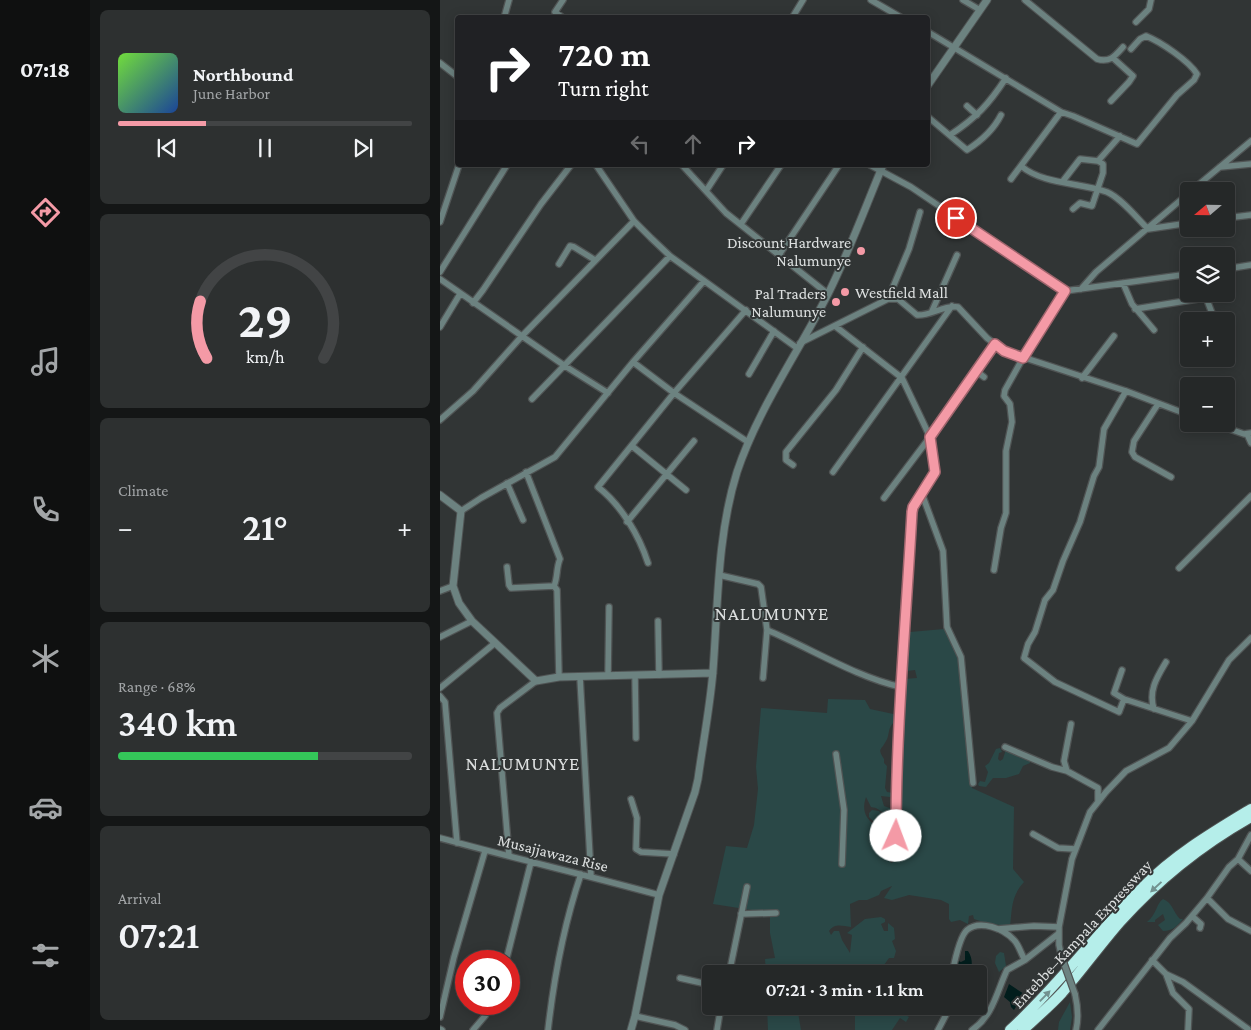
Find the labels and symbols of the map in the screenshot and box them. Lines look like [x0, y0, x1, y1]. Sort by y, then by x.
north arrow [1180, 182, 1235, 238]
pin [935, 197, 977, 239]
place label: Discount Hardware Nalumunye [727, 234, 851, 270]
marker: Discount Hardware Nalumunye [855, 245, 867, 257]
place label: Westfield Mall [855, 284, 948, 301]
place label: Pal Traders Nalumunye [751, 285, 826, 321]
marker: Westfield Mall [839, 286, 851, 298]
marker: Pal Traders Nalumunye [830, 296, 842, 308]
district label: NALUMUNYE [715, 603, 829, 624]
district label: NALUMUNYE [466, 753, 580, 774]
position arrow [869, 809, 921, 861]
street label: Musajjawaza Rise [496, 831, 610, 876]
street label: Entebbe–Kampala Expressway [1009, 856, 1156, 1012]
one-way arrow [1150, 881, 1162, 893]
speed limit sign: 30 [455, 950, 520, 1015]
one-way arrow [1039, 990, 1051, 1002]

